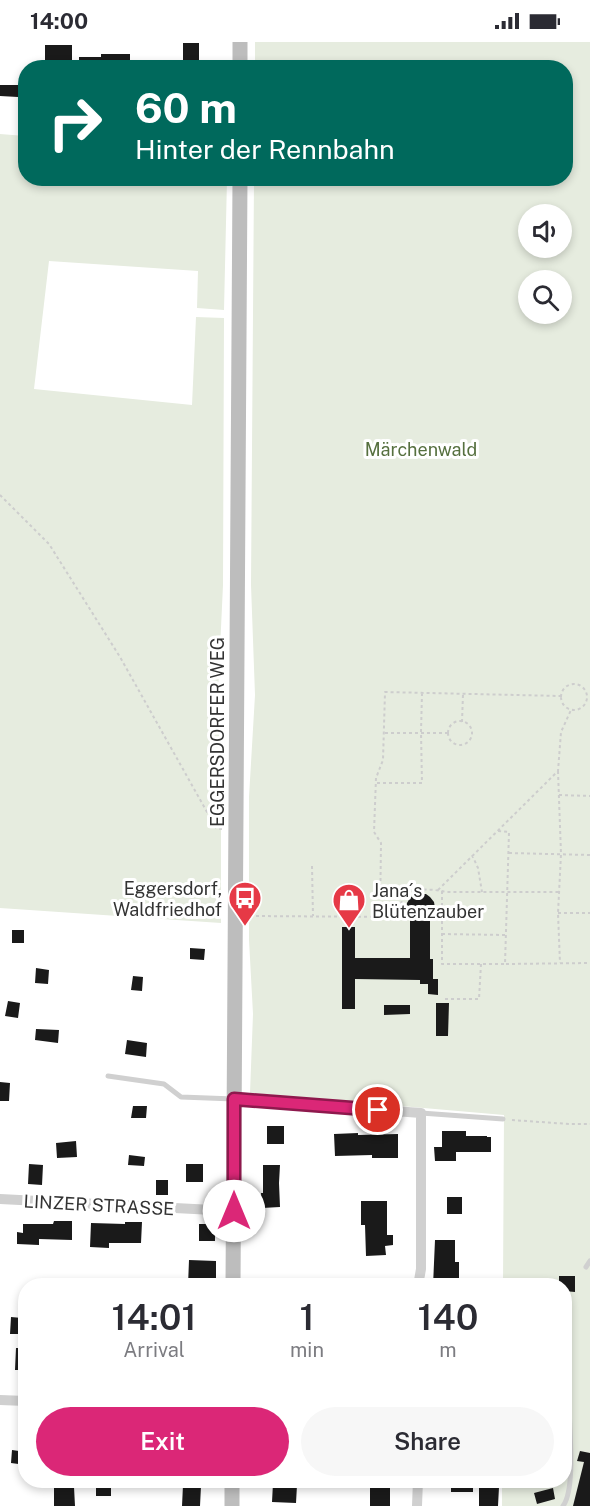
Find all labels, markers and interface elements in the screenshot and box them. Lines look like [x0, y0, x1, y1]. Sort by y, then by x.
text: 14:00 [30, 8, 88, 34]
text: 60 m [135, 83, 237, 132]
icon: right [36, 84, 114, 162]
text: Hinter der Rennbahn [135, 133, 395, 165]
map controls [518, 204, 572, 324]
button: sound [518, 204, 572, 258]
button: search [518, 270, 572, 324]
park label: Märchenwald [365, 439, 477, 460]
street label: EGGERSDORFER WEG [207, 637, 228, 827]
place label: Eggersdorf, Waldfriedhof [113, 878, 222, 920]
bus stop icon: Eggersdorf, Waldfriedhof [227, 880, 263, 927]
place label: Jana´s Blütenzauber [372, 880, 484, 922]
shop icon: Jana´s Blütenzauber [331, 882, 367, 929]
pin [352, 1084, 403, 1135]
icon: arrive [361, 1093, 394, 1126]
position arrow [202, 1179, 266, 1243]
street label: LINZER STRASSE [23, 1191, 175, 1219]
text: 14:01 [112, 1296, 197, 1338]
text: 1 [299, 1296, 315, 1338]
text: 140 [418, 1296, 478, 1338]
text: Arrival [123, 1338, 185, 1362]
text: min [290, 1338, 324, 1362]
text: m [439, 1338, 457, 1362]
button: Exit [36, 1407, 289, 1476]
button: Share [301, 1407, 554, 1476]

